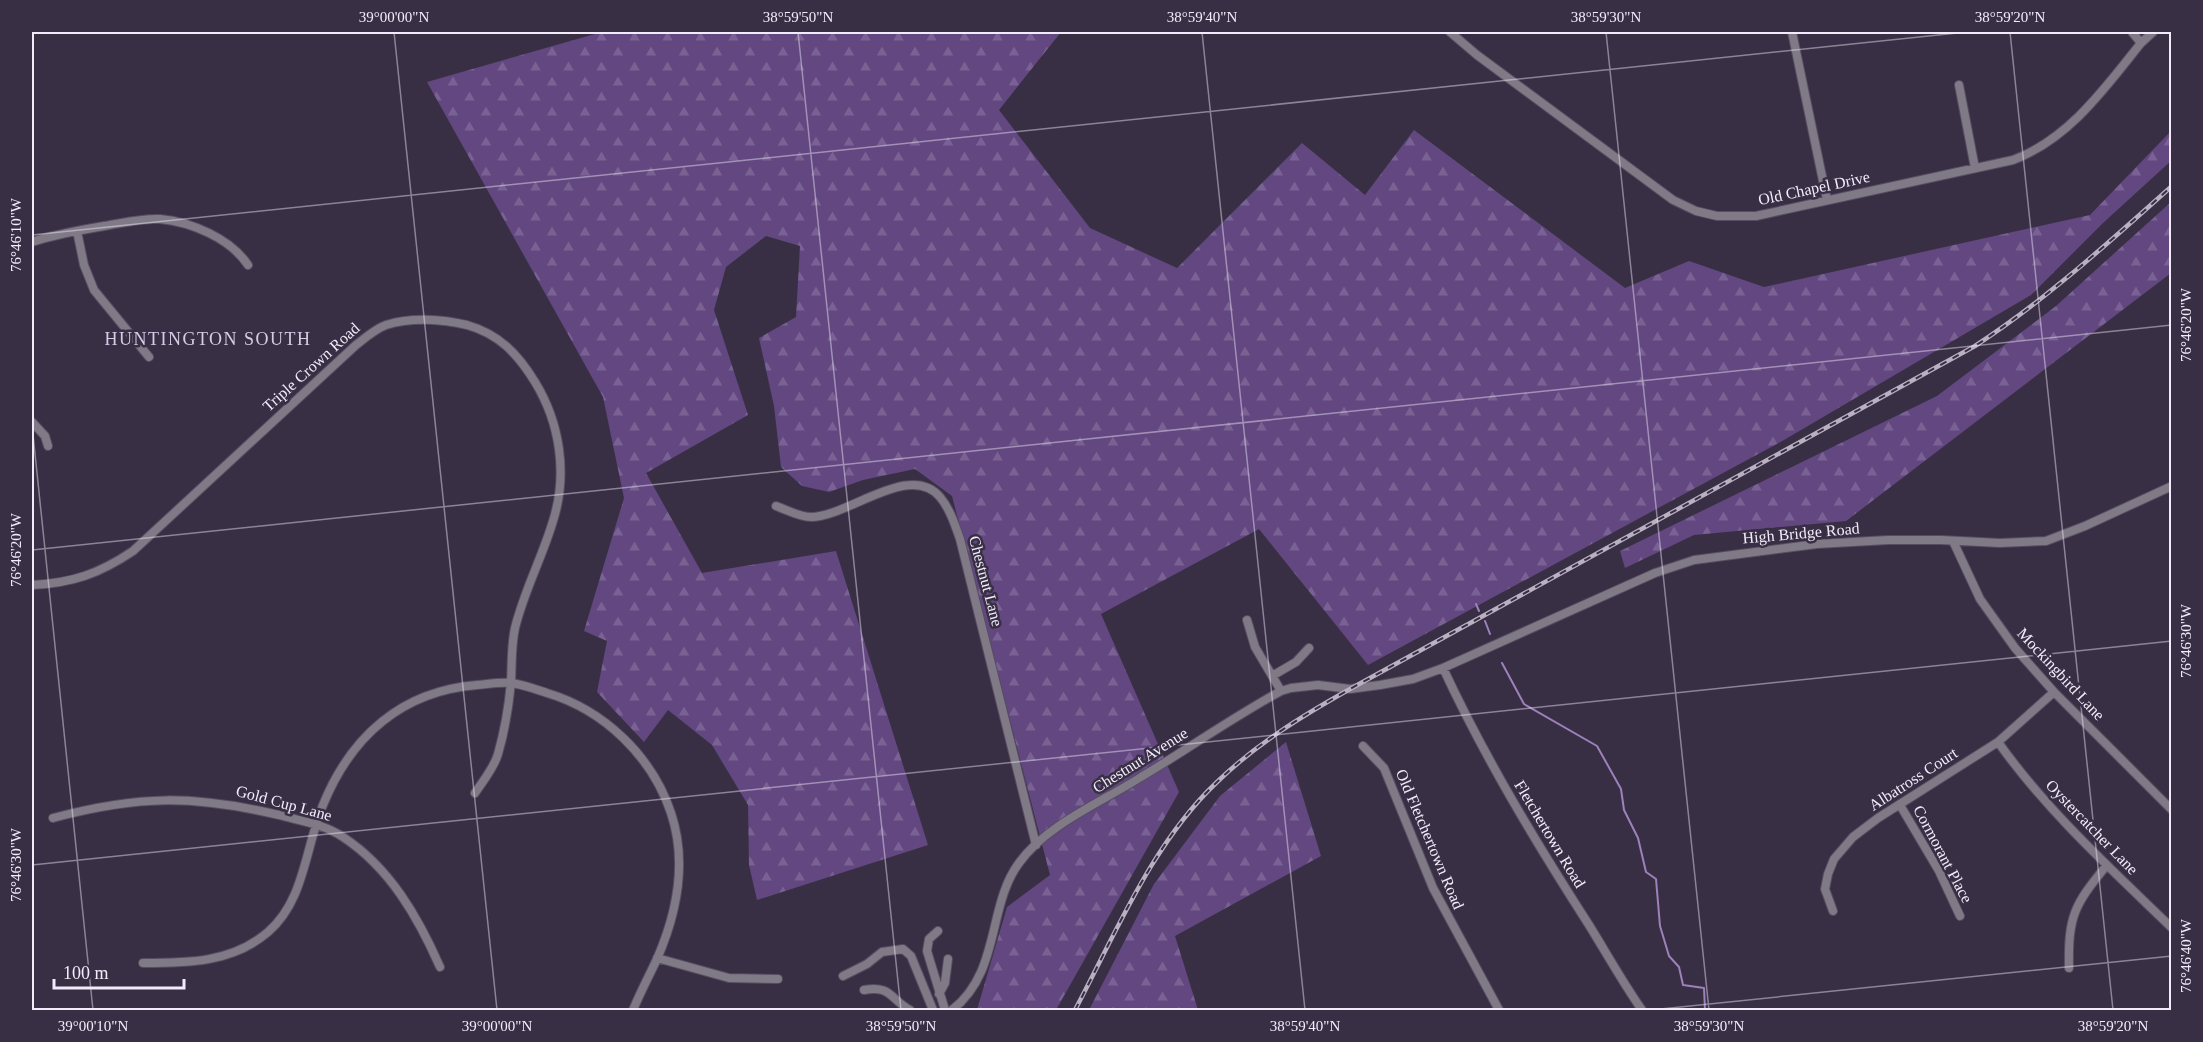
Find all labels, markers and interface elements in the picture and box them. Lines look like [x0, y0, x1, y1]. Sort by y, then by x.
text: 39°00'00"N [359, 9, 429, 25]
text: 38°59'50"N [763, 9, 833, 25]
text: 38°59'40"N [1167, 9, 1237, 25]
text: 38°59'30"N [1571, 9, 1641, 25]
text: 38°59'20"N [1975, 9, 2045, 25]
street label: Old Chapel Drive [1757, 168, 1872, 209]
text: 76°46'10"W [8, 197, 24, 272]
text: 76°46'20"W [2178, 287, 2194, 362]
street label: Triple Crown Road [259, 319, 363, 415]
district label: HUNTINGTON SOUTH [104, 329, 312, 349]
text: 76°46'20"W [8, 512, 24, 587]
street label: High Bridge Road [1742, 519, 1860, 548]
street label: Chestnut Lane [966, 534, 1006, 628]
text: 76°46'30"W [2178, 603, 2194, 678]
street label: Mockingbird Lane [2013, 624, 2108, 724]
street label: Chestnut Avenue [1089, 724, 1191, 796]
street label: Albatross Court [1866, 744, 1961, 814]
street label: Old Fletchertown Road [1393, 767, 1467, 911]
street label: Oystercatcher Lane [2042, 776, 2141, 878]
street label: Fletchertown Road [1511, 777, 1589, 891]
street label: Gold Cup Lane [234, 782, 334, 825]
street label: Cormorant Place [1910, 802, 1976, 906]
text: 76°46'30"W [8, 827, 24, 902]
text: 76°46'40"W [2178, 918, 2194, 993]
scale bar [54, 952, 184, 990]
text: 100 m [63, 963, 109, 983]
text: 39°00'10"N [58, 1018, 128, 1034]
text: 39°00'00"N [462, 1018, 532, 1034]
text: 38°59'50"N [866, 1018, 936, 1034]
text: 38°59'40"N [1270, 1018, 1340, 1034]
text: 38°59'30"N [1674, 1018, 1744, 1034]
text: 38°59'20"N [2078, 1018, 2148, 1034]

